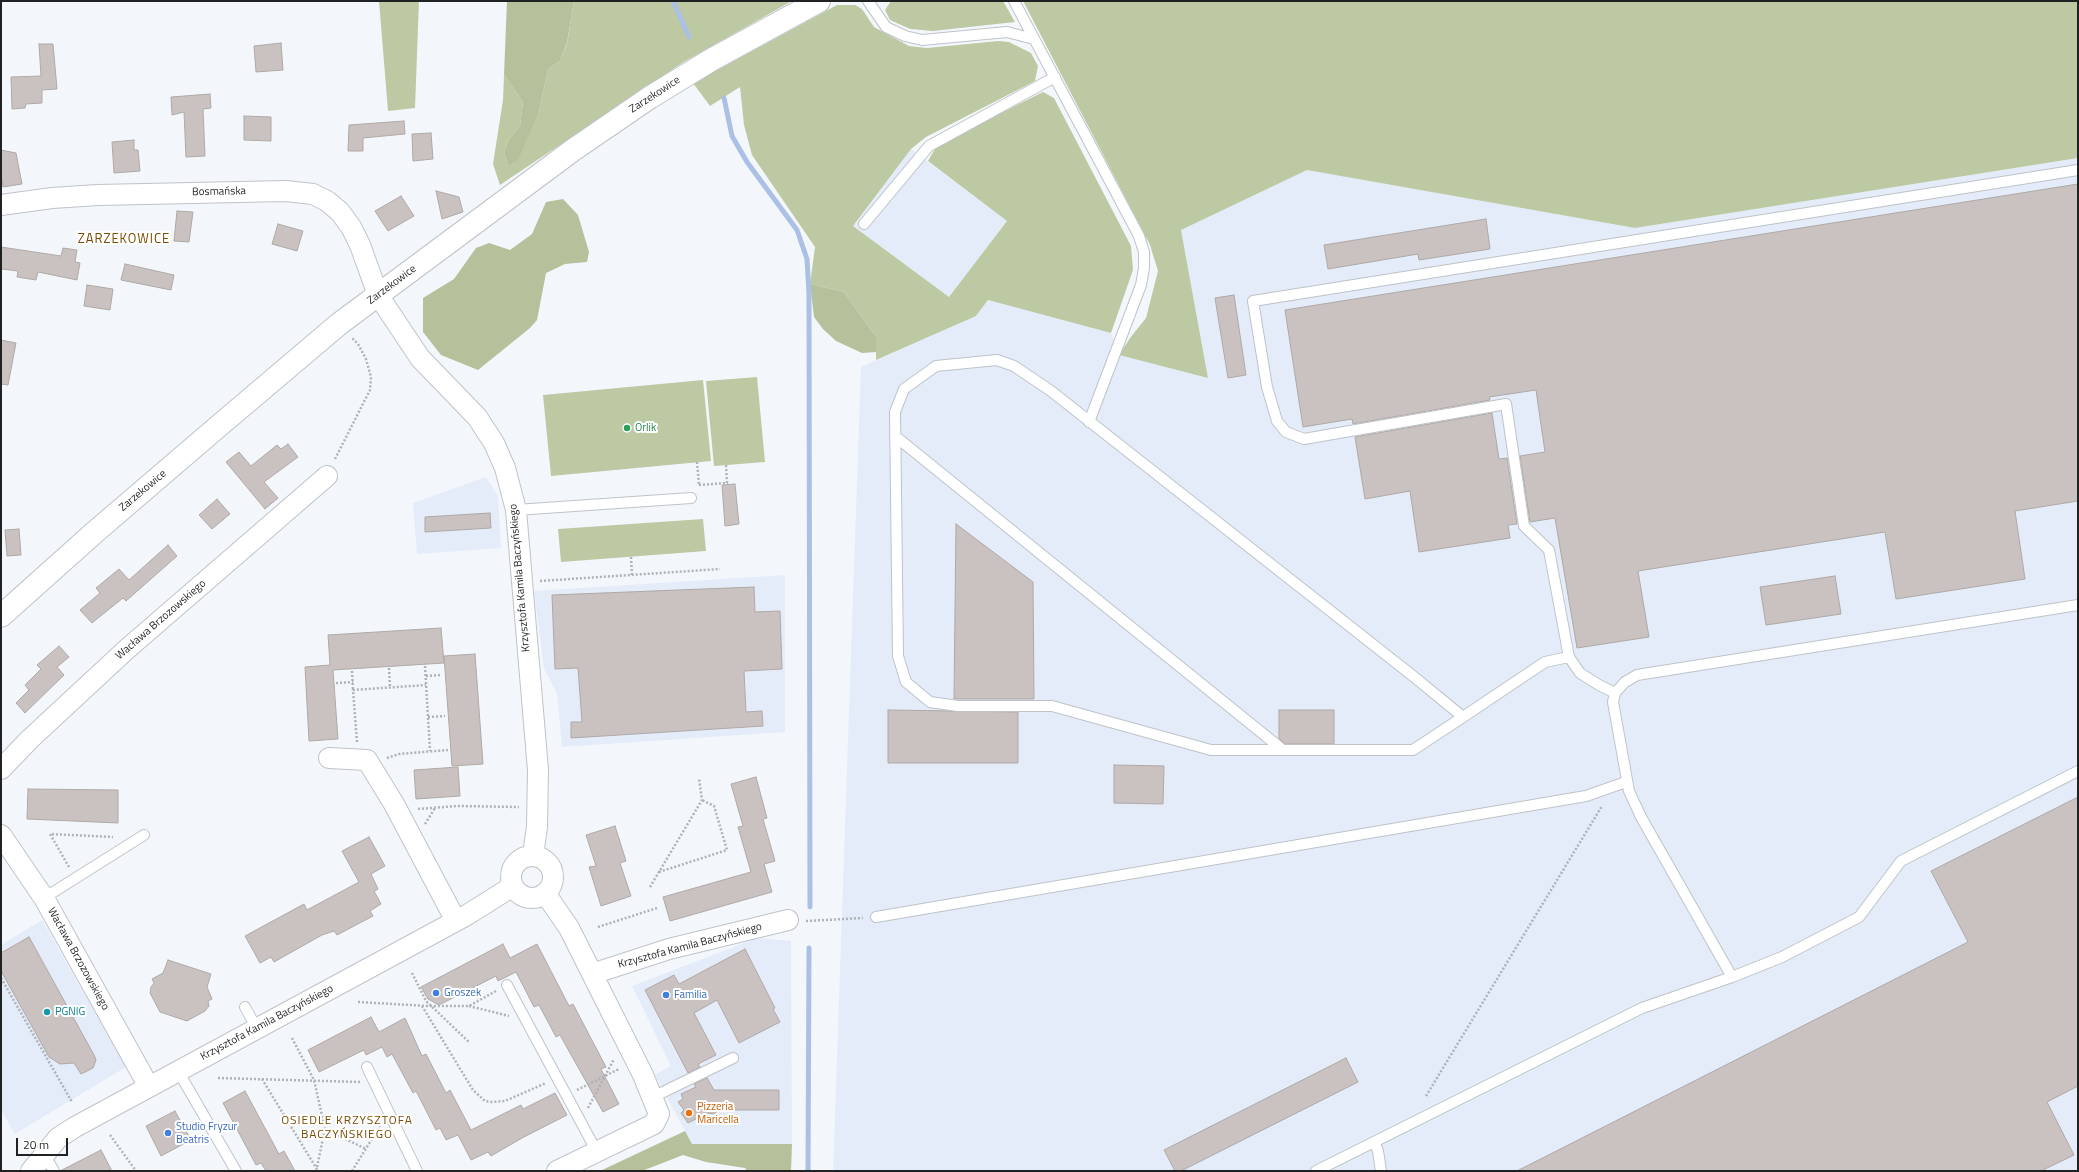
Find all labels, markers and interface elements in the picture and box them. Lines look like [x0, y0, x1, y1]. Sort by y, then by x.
street label: Zarzekowice [627, 74, 683, 116]
street label: Bosmańska [192, 185, 246, 199]
district label: ZARZEKOWICE [78, 232, 170, 248]
street label: Zarzekowice [365, 262, 419, 308]
place label: Orlik [635, 421, 656, 435]
marker: Orlik [622, 423, 632, 433]
street label: Zarzekowice [117, 467, 169, 515]
street label: Krzysztofa Kamila Baczyńskiego [507, 503, 533, 653]
street label: Wacława Brzozowskiego [113, 577, 209, 663]
street label: Wacława Brzozowskiego [44, 905, 112, 1013]
street label: Krzysztofa Kamila Baczyńskiego [617, 920, 763, 972]
street label: Krzysztofa Kamila Baczyńskiego [198, 982, 336, 1064]
place label: Groszek [444, 986, 481, 1000]
marker: Groszek [431, 988, 441, 998]
place label: Familia [674, 988, 707, 1002]
marker: Familia [661, 990, 671, 1000]
place label: PGNIG [55, 1005, 85, 1019]
marker: PGNIG [42, 1007, 52, 1017]
place label: Pizzeria Maricella [697, 1100, 739, 1126]
marker: Pizzeria Maricella [684, 1108, 694, 1118]
district label: OSIEDLE KRZYSZTOFA BACZYŃSKIEGO [281, 1114, 413, 1142]
place label: Studio Fryzur Beatris [176, 1120, 237, 1146]
marker: Studio Fryzur Beatris [163, 1128, 173, 1138]
scale bar [18, 1130, 70, 1156]
text: 20 m [23, 1135, 49, 1154]

